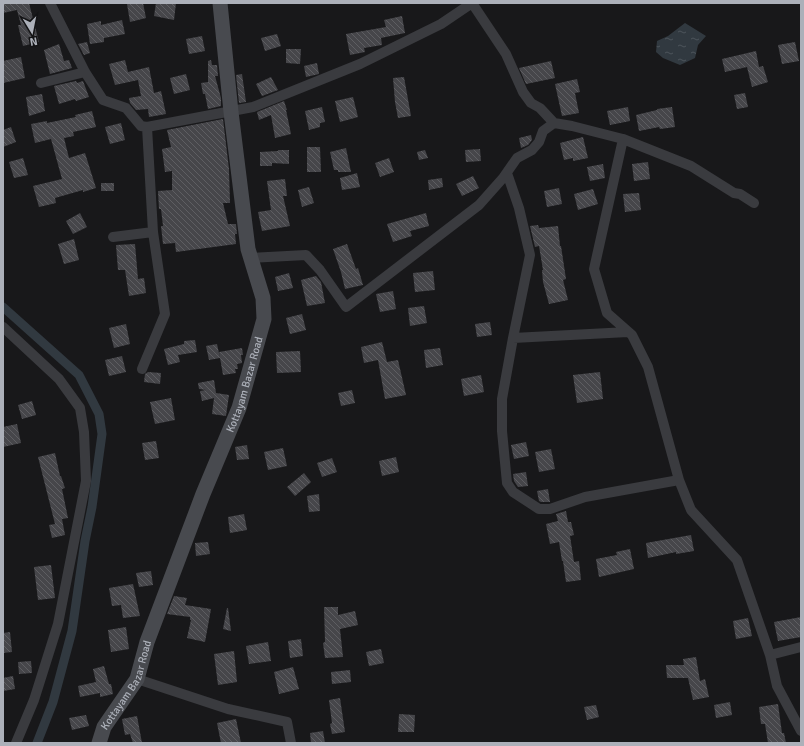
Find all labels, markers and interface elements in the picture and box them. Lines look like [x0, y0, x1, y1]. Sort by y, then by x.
north arrow [12, 12, 52, 52]
text: N [29, 34, 39, 48]
street label: Kottayam Bazar Road [224, 335, 266, 434]
street label: Kottayam Bazar Road [98, 639, 154, 732]

